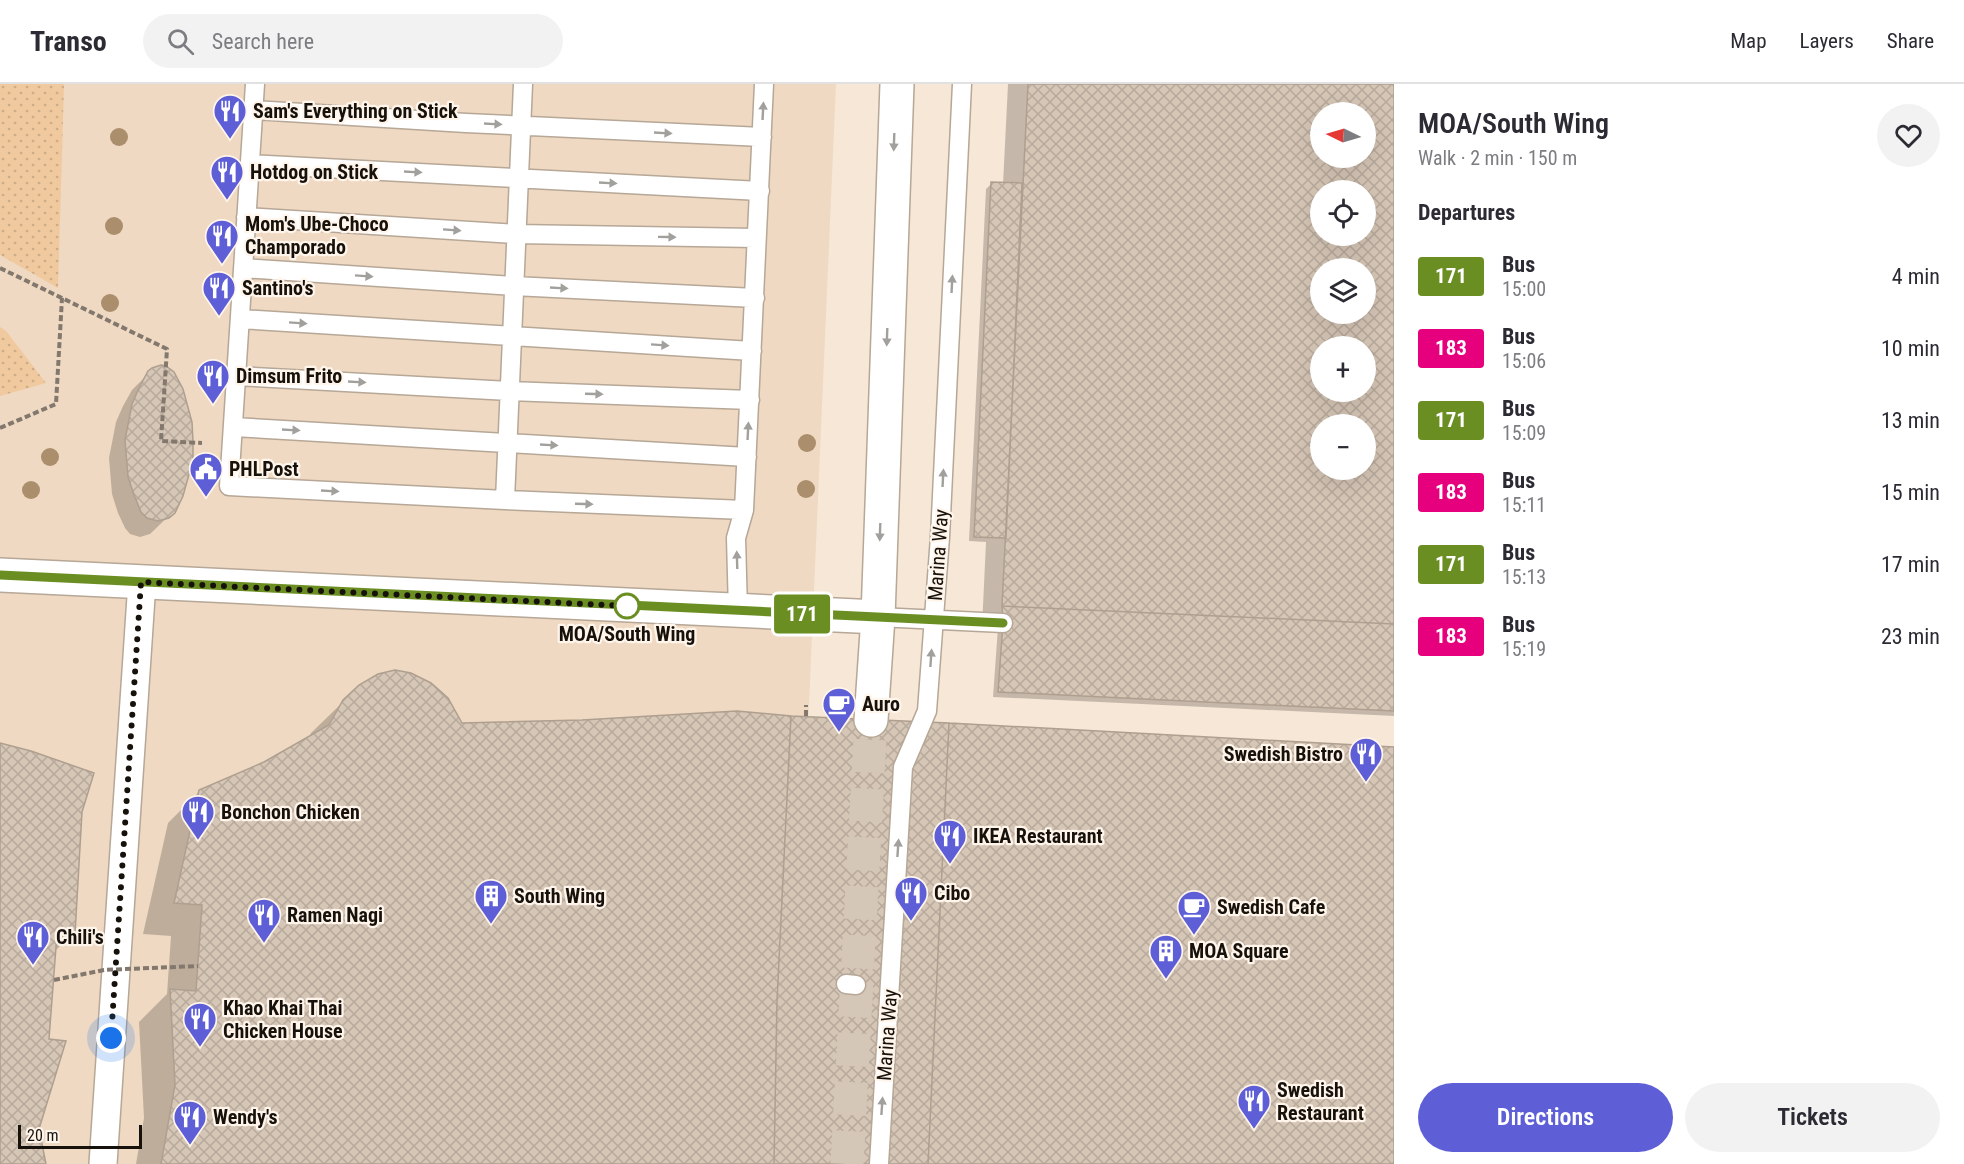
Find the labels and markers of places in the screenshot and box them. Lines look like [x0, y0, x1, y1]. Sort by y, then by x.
restaurant icon: Sam's Everything on Stick [212, 93, 248, 140]
place label: Sam's Everything on Stick [253, 99, 458, 123]
restaurant icon: Hotdog on Stick [209, 154, 245, 201]
place label: Hotdog on Stick [250, 160, 378, 184]
place label: Mom's Ube-Choco Champorado [245, 212, 389, 259]
restaurant icon: Mom's Ube-Choco Champorado [204, 218, 240, 265]
restaurant icon: Santino's [201, 270, 237, 317]
place label: Santino's [242, 276, 314, 300]
restaurant icon: Dimsum Frito [195, 358, 231, 405]
place label: Dimsum Frito [236, 364, 342, 388]
public building icon: PHLPost [188, 451, 224, 498]
place label: PHLPost [229, 457, 299, 481]
marker: MOA/South Wing [614, 593, 640, 619]
place label: MOA/South Wing [559, 622, 695, 646]
cafe icon: Auro [821, 686, 857, 733]
place label: Auro [862, 692, 900, 716]
restaurant icon: Swedish Bistro [1348, 736, 1384, 783]
place label: Swedish Bistro [1224, 742, 1343, 766]
restaurant icon: Bonchon Chicken [180, 794, 216, 841]
place label: Bonchon Chicken [221, 800, 360, 824]
restaurant icon: IKEA Restaurant [932, 818, 968, 865]
place label: IKEA Restaurant [973, 824, 1103, 848]
restaurant icon: Cibo [893, 875, 929, 922]
building icon: South Wing [473, 878, 509, 925]
place label: Cibo [934, 881, 970, 905]
place label: South Wing [514, 884, 605, 908]
cafe icon: Swedish Cafe [1176, 889, 1212, 936]
place label: Swedish Cafe [1217, 895, 1325, 919]
restaurant icon: Ramen Nagi [246, 897, 282, 944]
place label: Ramen Nagi [287, 903, 383, 927]
restaurant icon: Chili's [15, 919, 51, 966]
place label: Chili's [56, 925, 104, 949]
building icon: MOA Square [1148, 933, 1184, 980]
place label: MOA Square [1189, 939, 1289, 963]
place label: Khao Khai Thai Chicken House [223, 996, 343, 1043]
restaurant icon: Khao Khai Thai Chicken House [182, 1001, 218, 1048]
place label: Swedish Restaurant [1277, 1078, 1364, 1125]
restaurant icon: Swedish Restaurant [1236, 1083, 1272, 1130]
restaurant icon: Wendy's [172, 1099, 208, 1146]
place label: Wendy's [213, 1105, 277, 1129]

